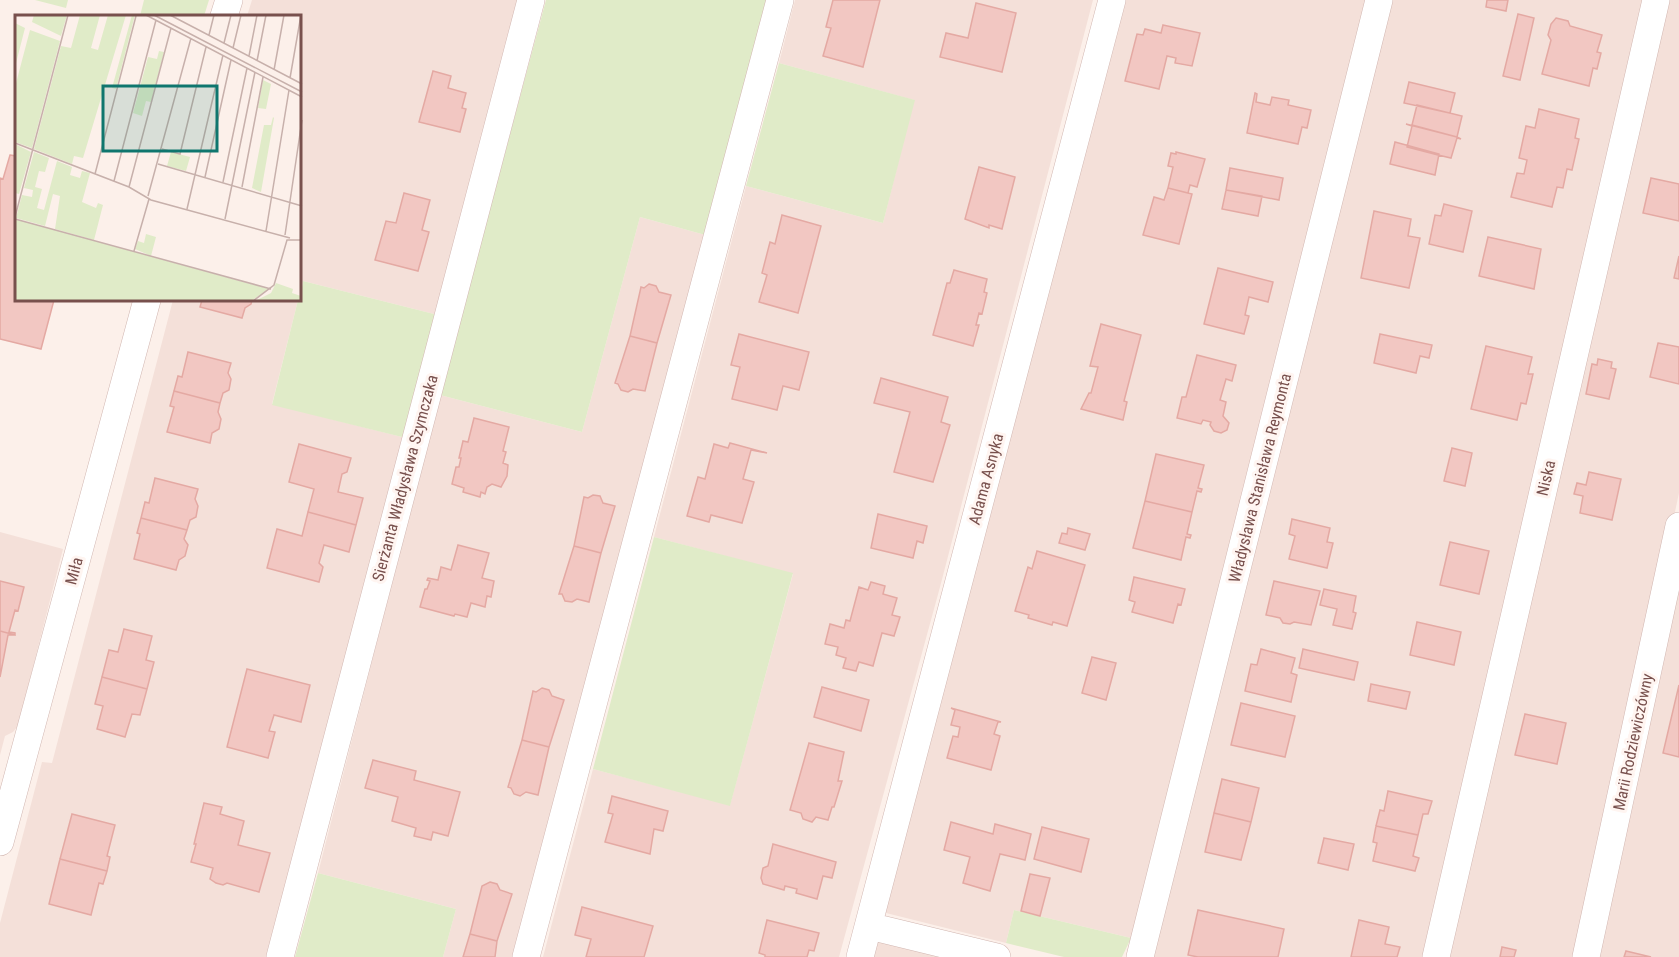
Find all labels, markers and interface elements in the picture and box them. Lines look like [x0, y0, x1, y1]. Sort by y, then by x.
inset map [15, 15, 302, 302]
street label: Władysława Stanisława Reymonta [1225, 372, 1295, 584]
street label: Sierżanta Władysława Szymczaka [368, 373, 442, 583]
street label: Adama Asnyka [965, 431, 1007, 527]
street label: Niska [1533, 458, 1559, 498]
street label: Miła [61, 555, 87, 587]
street label: Marii Rodziewiczówny [1609, 671, 1657, 812]

